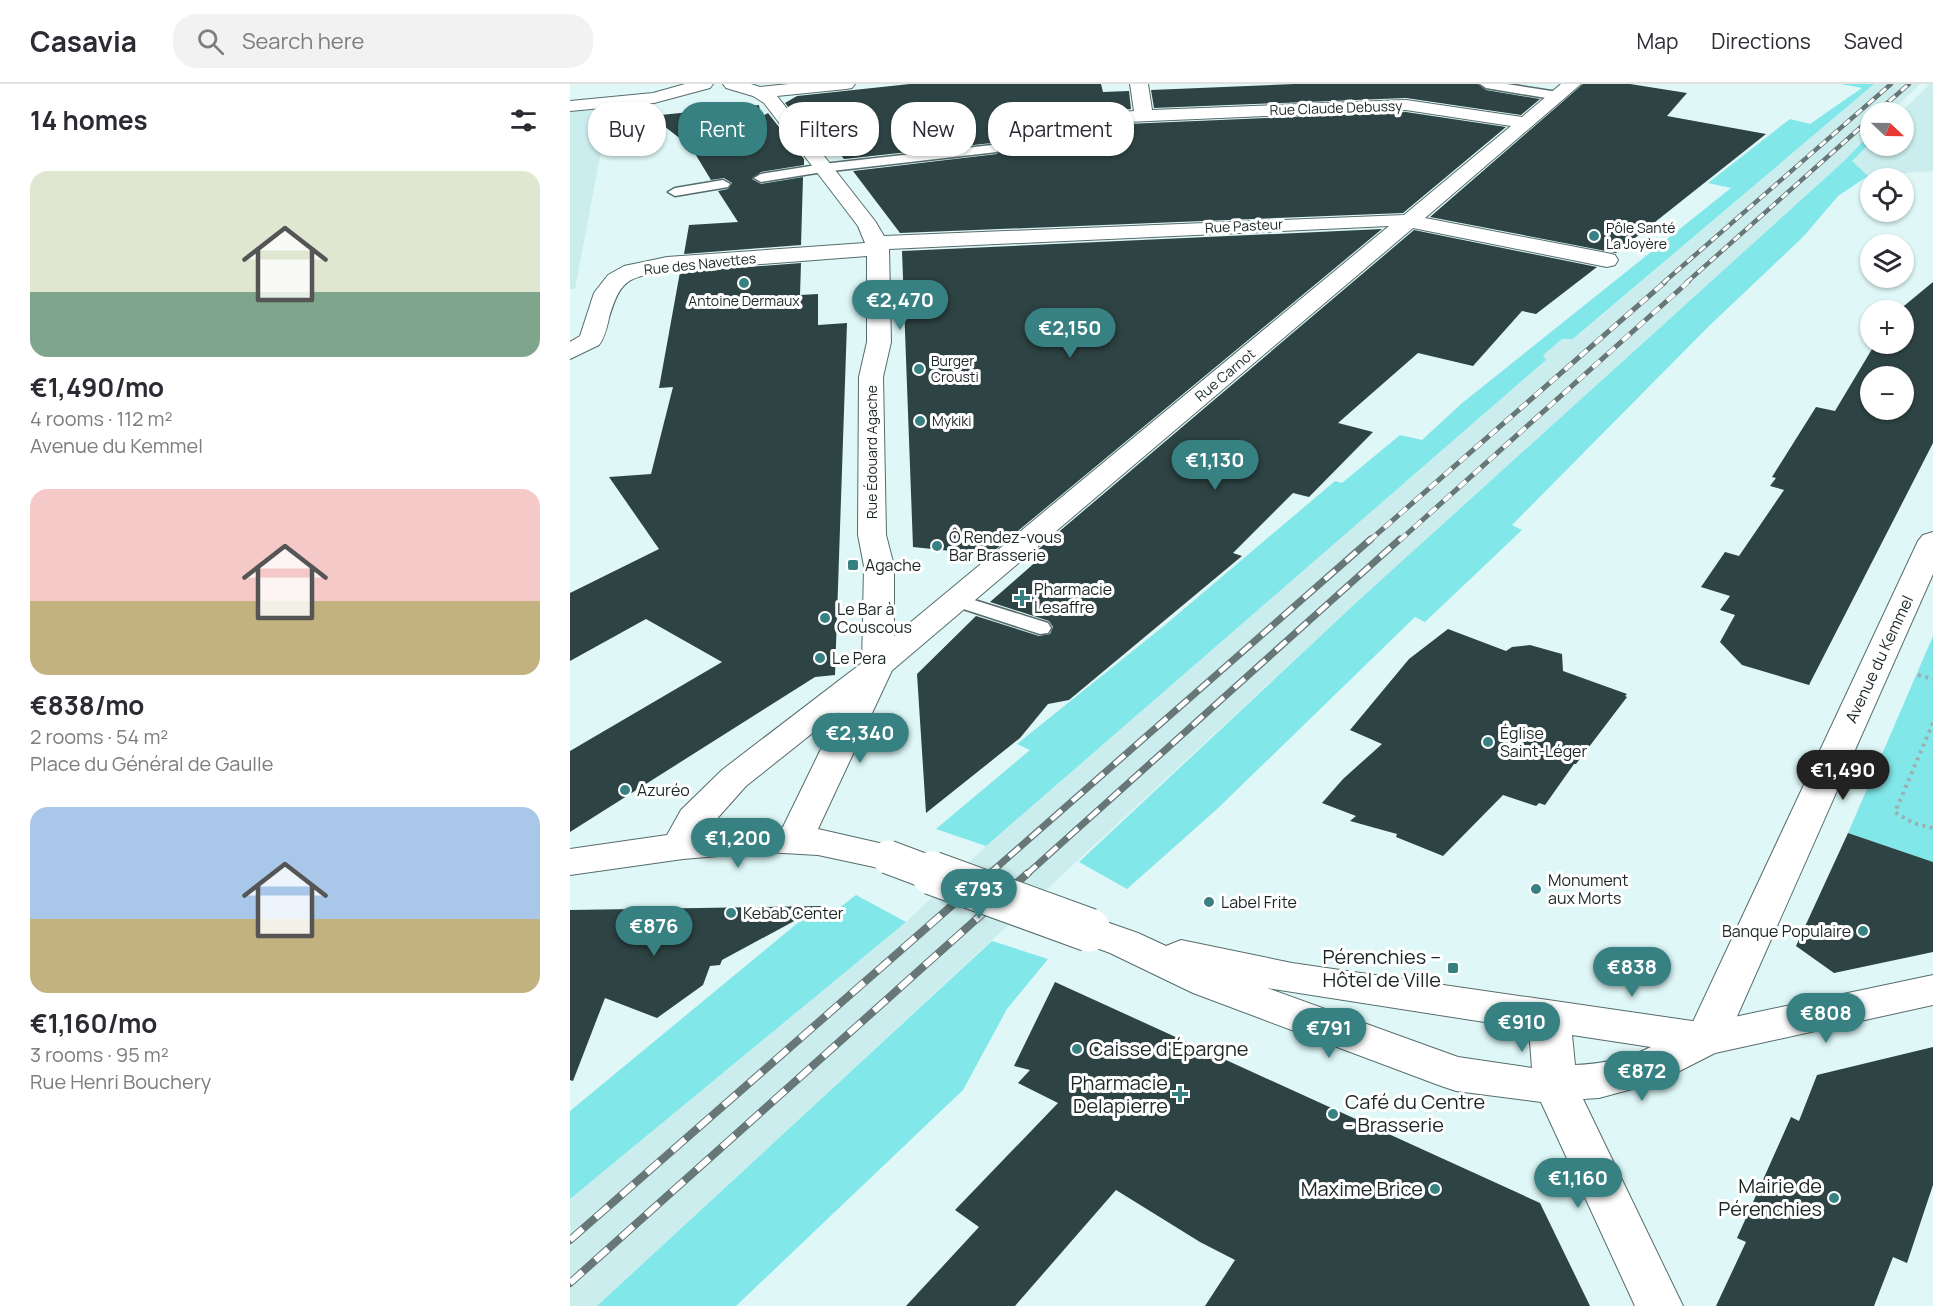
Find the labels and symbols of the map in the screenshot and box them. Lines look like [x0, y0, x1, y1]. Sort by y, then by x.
street label: Rue Claude Debussy [1269, 96, 1403, 119]
north arrow [1860, 102, 1914, 156]
street label: Rue Pasteur [1204, 214, 1284, 237]
place label: Pôle Santé La Joyère [1606, 218, 1675, 253]
marker: Pôle Santé La Joyère [1587, 229, 1601, 243]
street label: Rue des Navettes [643, 248, 757, 279]
marker: Antoine Dermaux [737, 276, 751, 290]
pin: €2,470 [851, 280, 949, 331]
place label: Antoine Dermaux [688, 291, 800, 310]
pin: €2,150 [1021, 308, 1119, 359]
street label: Rue Carnot [1191, 344, 1259, 405]
place label: Burger Crousti [931, 351, 979, 386]
marker: Burger Crousti [912, 362, 926, 376]
street label: Rue Édouard Agache [862, 385, 881, 519]
place label: Mykiki [932, 411, 972, 430]
marker: Mykiki [913, 414, 927, 428]
pin: €1,130 [1166, 440, 1264, 491]
place label: Ô Rendez-vous Bar Brasserie [949, 526, 1062, 566]
marker: Ô Rendez-vous Bar Brasserie [930, 539, 944, 553]
place label: Agache [865, 554, 921, 576]
marker: Agache [846, 558, 860, 572]
place label: Pharmacie Lesaffre [1034, 578, 1112, 618]
marker: Pharmacie Lesaffre [1015, 591, 1029, 605]
street label: Avenue du Kemmel [1840, 592, 1918, 726]
place label: Le Bar à Couscous [837, 598, 912, 638]
marker: Le Bar à Couscous [818, 611, 832, 625]
place label: Le Pera [832, 647, 886, 669]
marker: Le Pera [813, 651, 827, 665]
pin: €2,340 [811, 713, 909, 764]
place label: Église Saint-Léger [1500, 722, 1587, 762]
marker: Église Saint-Léger [1481, 735, 1495, 749]
pin: €1,490 [1794, 750, 1892, 801]
place label: Azuréo [637, 779, 690, 801]
marker: Azuréo [618, 783, 632, 797]
pin: €1,200 [689, 818, 787, 869]
pin: €793 [943, 869, 1015, 920]
place label: Monument aux Morts [1548, 869, 1628, 909]
marker: Monument aux Morts [1529, 882, 1543, 896]
place label: Label Frite [1221, 891, 1297, 913]
marker: Label Frite [1202, 895, 1216, 909]
place label: Kebab Center [743, 902, 844, 924]
pin: €876 [618, 906, 690, 957]
marker: Kebab Center [724, 906, 738, 920]
place label: Banque Populaire [1722, 920, 1851, 942]
marker: Banque Populaire [1856, 924, 1870, 938]
place label: Pérenchies – Hôtel de Ville [1322, 943, 1441, 993]
pin: €838 [1596, 947, 1668, 998]
marker: Pérenchies – Hôtel de Ville [1446, 961, 1460, 975]
pin: €808 [1790, 993, 1862, 1044]
pin: €910 [1486, 1002, 1558, 1053]
pin: €791 [1293, 1008, 1365, 1059]
place label: Caisse d'Épargne [1089, 1035, 1248, 1062]
marker: Caisse d'Épargne [1070, 1042, 1084, 1056]
pin: €872 [1606, 1051, 1678, 1102]
place label: Pharmacie Delapierre [1071, 1069, 1168, 1119]
marker: Pharmacie Delapierre [1173, 1087, 1187, 1101]
place label: Café du Centre - Brasserie [1345, 1088, 1485, 1138]
marker: Café du Centre - Brasserie [1326, 1107, 1340, 1121]
pin: €1,160 [1529, 1158, 1627, 1209]
place label: Mairie de Pérenchies [1718, 1172, 1822, 1222]
place label: Maxime Brice [1301, 1175, 1423, 1202]
marker: Maxime Brice [1428, 1182, 1442, 1196]
marker: Mairie de Pérenchies [1827, 1191, 1841, 1205]

